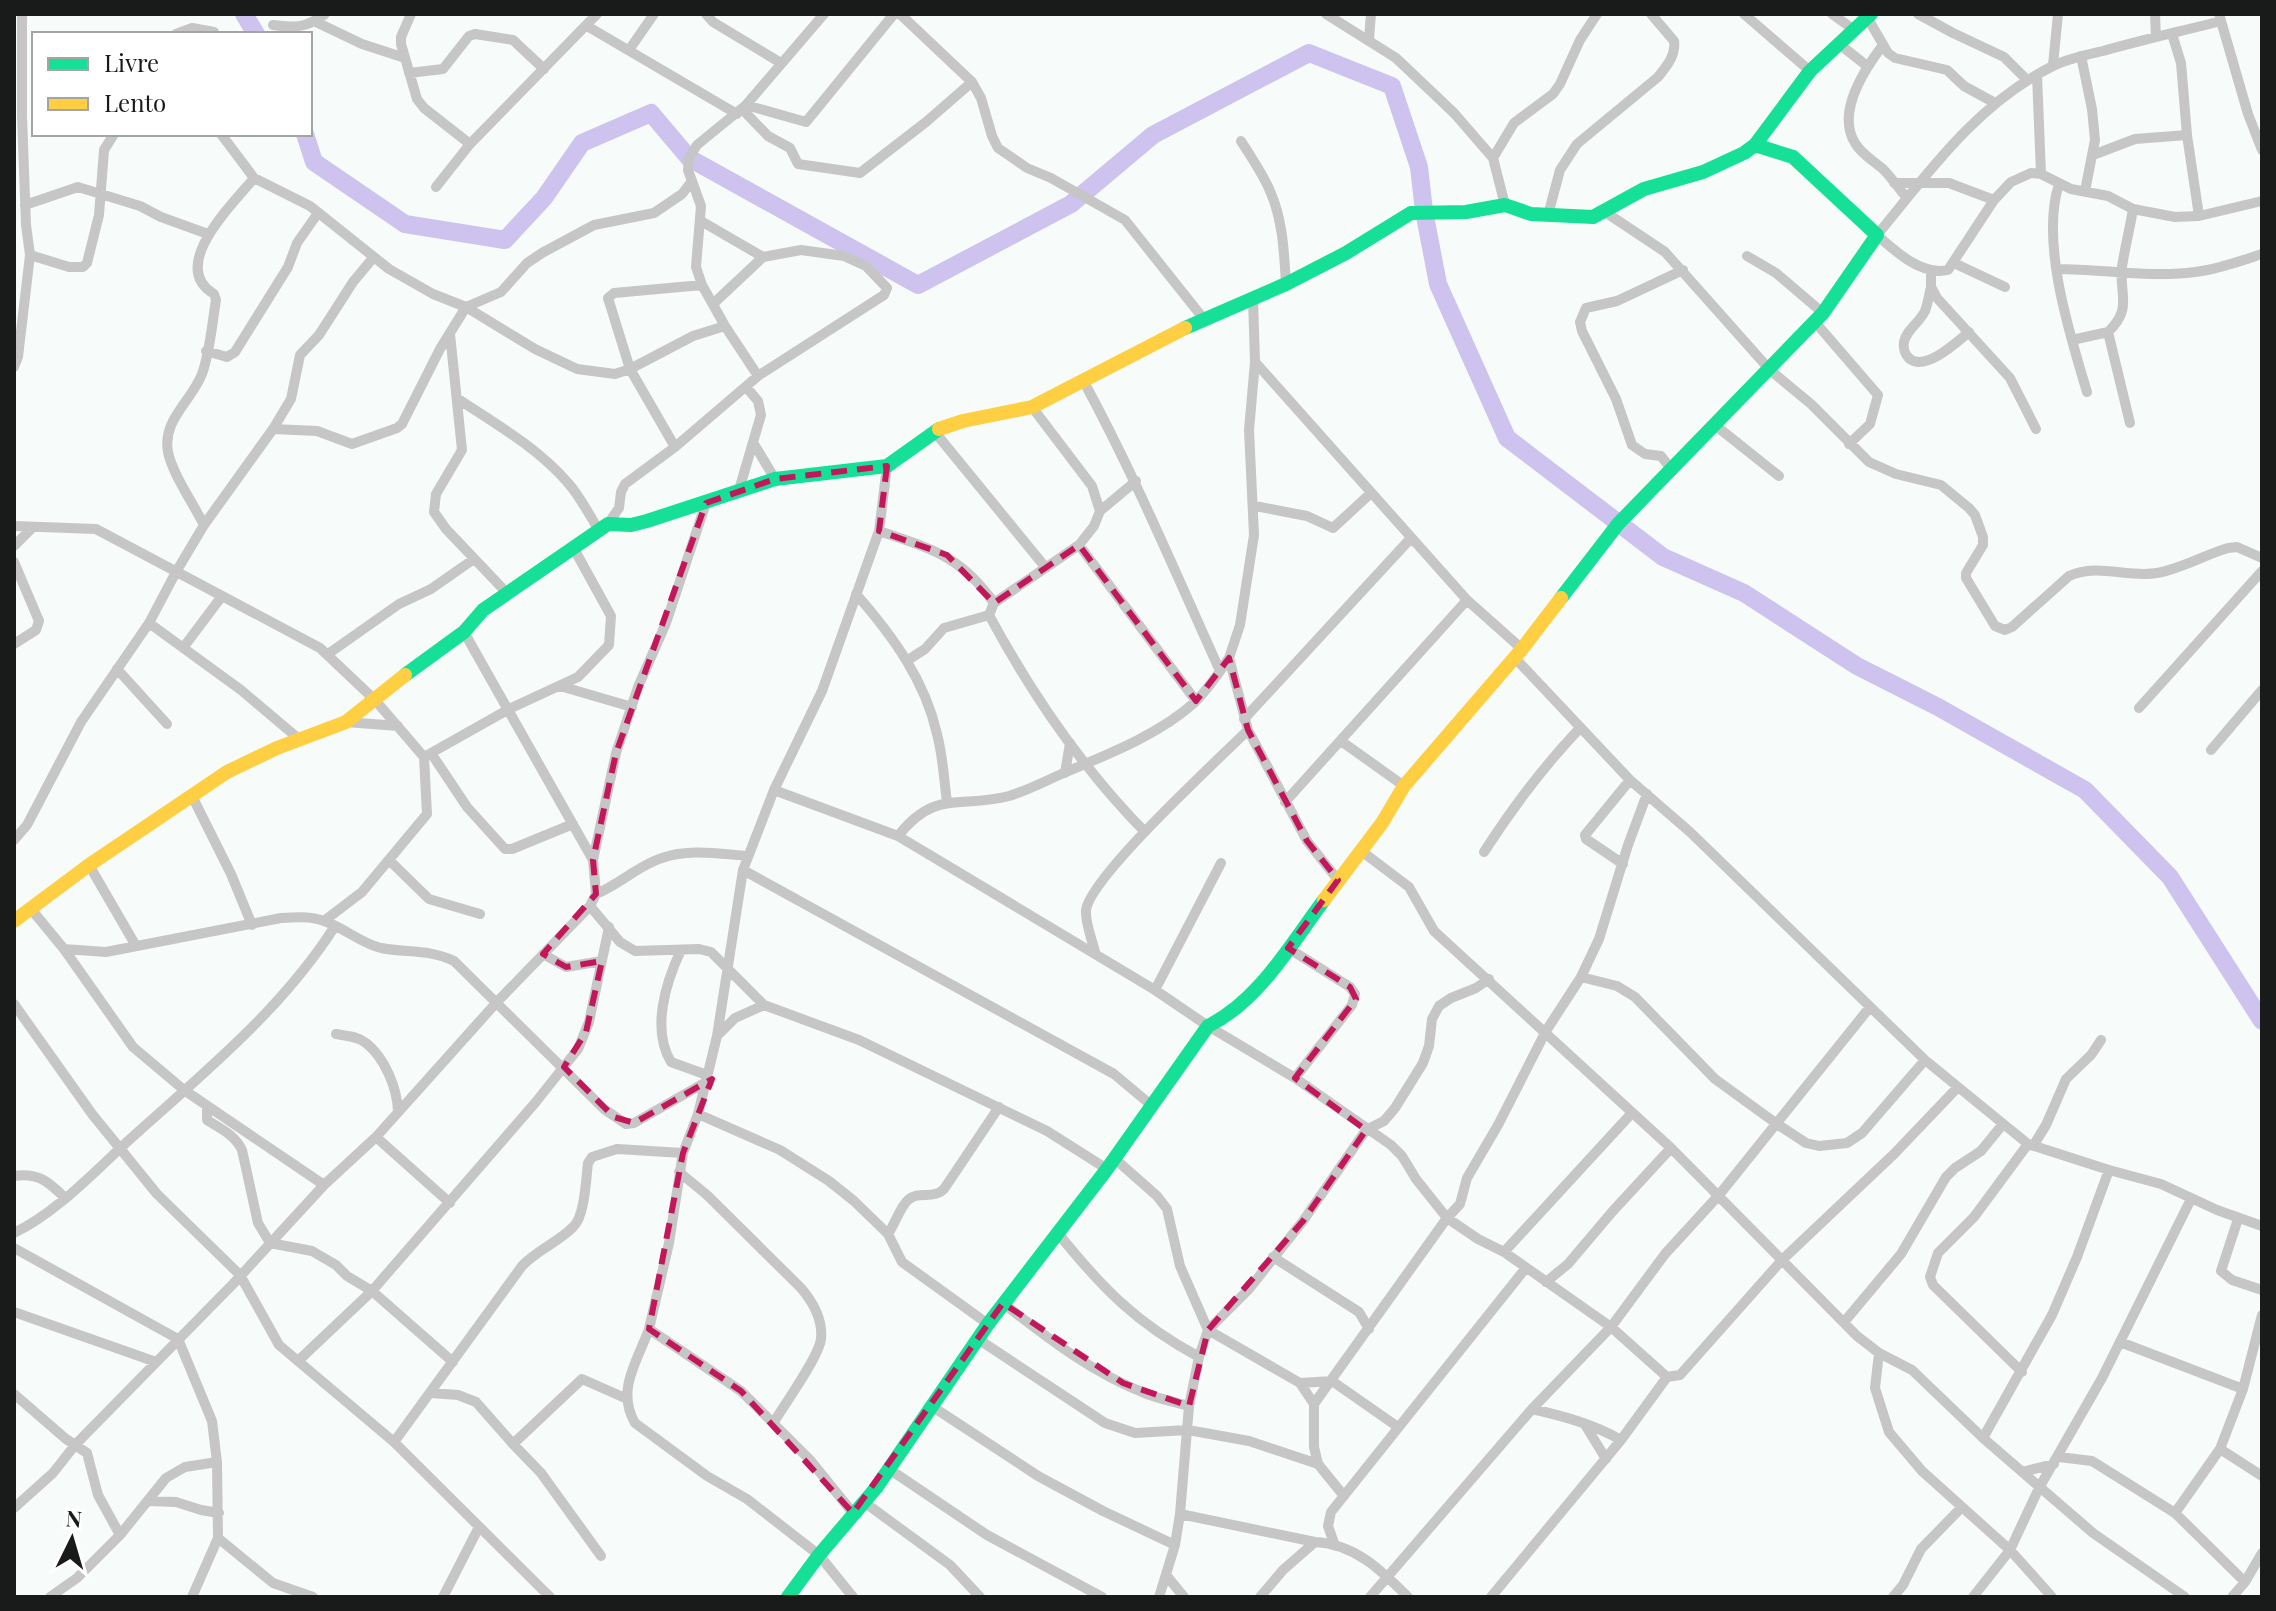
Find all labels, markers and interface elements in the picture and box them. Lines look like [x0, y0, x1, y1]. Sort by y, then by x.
legend [32, 32, 312, 136]
text: Livre [104, 46, 159, 78]
text: Lento [104, 86, 166, 118]
north arrow [32, 1499, 112, 1579]
text: N [65, 1502, 83, 1534]

